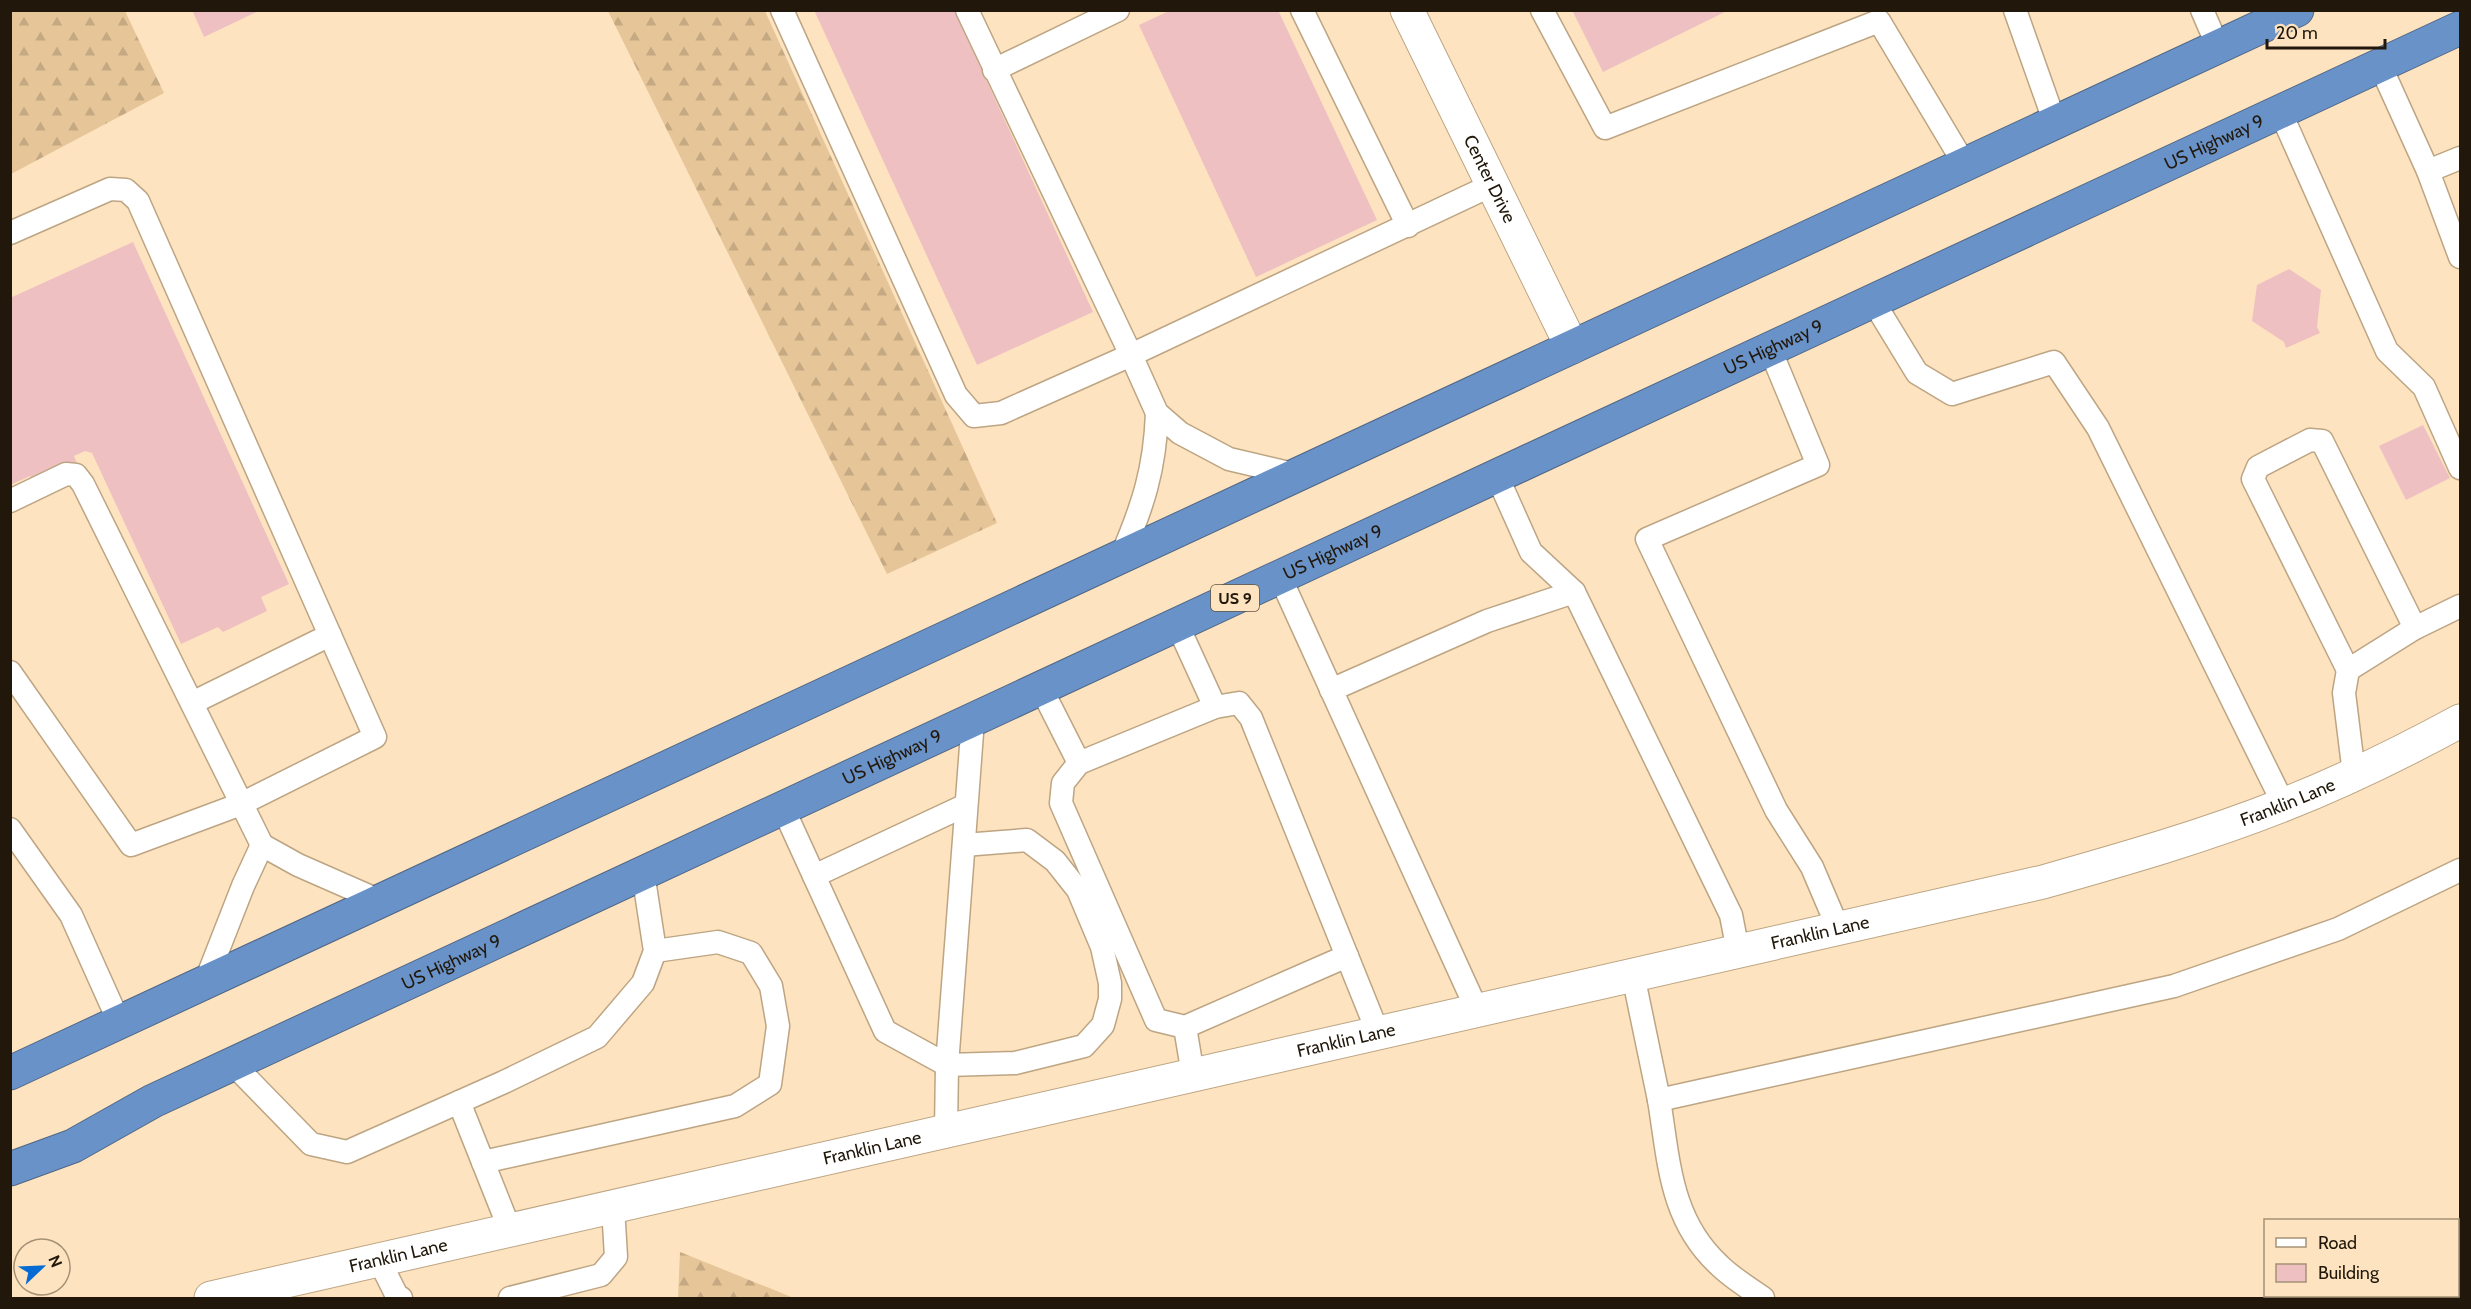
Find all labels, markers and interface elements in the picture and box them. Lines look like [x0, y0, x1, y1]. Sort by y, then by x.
scale bar [2267, 12, 2386, 50]
text: 20 m [2276, 22, 2318, 44]
street label: US Highway 9 [2161, 110, 2267, 175]
street label: Center Drive [1459, 131, 1521, 227]
street label: US Highway 9 [1720, 315, 1827, 380]
street label: US Highway 9 [1280, 520, 1386, 585]
road number: US 9 [1211, 585, 1259, 611]
street label: US Highway 9 [839, 725, 945, 790]
street label: Franklin Lane [2237, 774, 2338, 831]
street label: Franklin Lane [1769, 911, 1871, 954]
street label: US Highway 9 [398, 930, 505, 995]
street label: Franklin Lane [1295, 1018, 1397, 1062]
street label: Franklin Lane [821, 1126, 923, 1170]
legend [2264, 1219, 2459, 1297]
text: Road [2318, 1232, 2357, 1254]
street label: Franklin Lane [347, 1234, 449, 1277]
north arrow [12, 1237, 72, 1297]
text: N [44, 1252, 66, 1270]
text: Building [2318, 1262, 2380, 1284]

